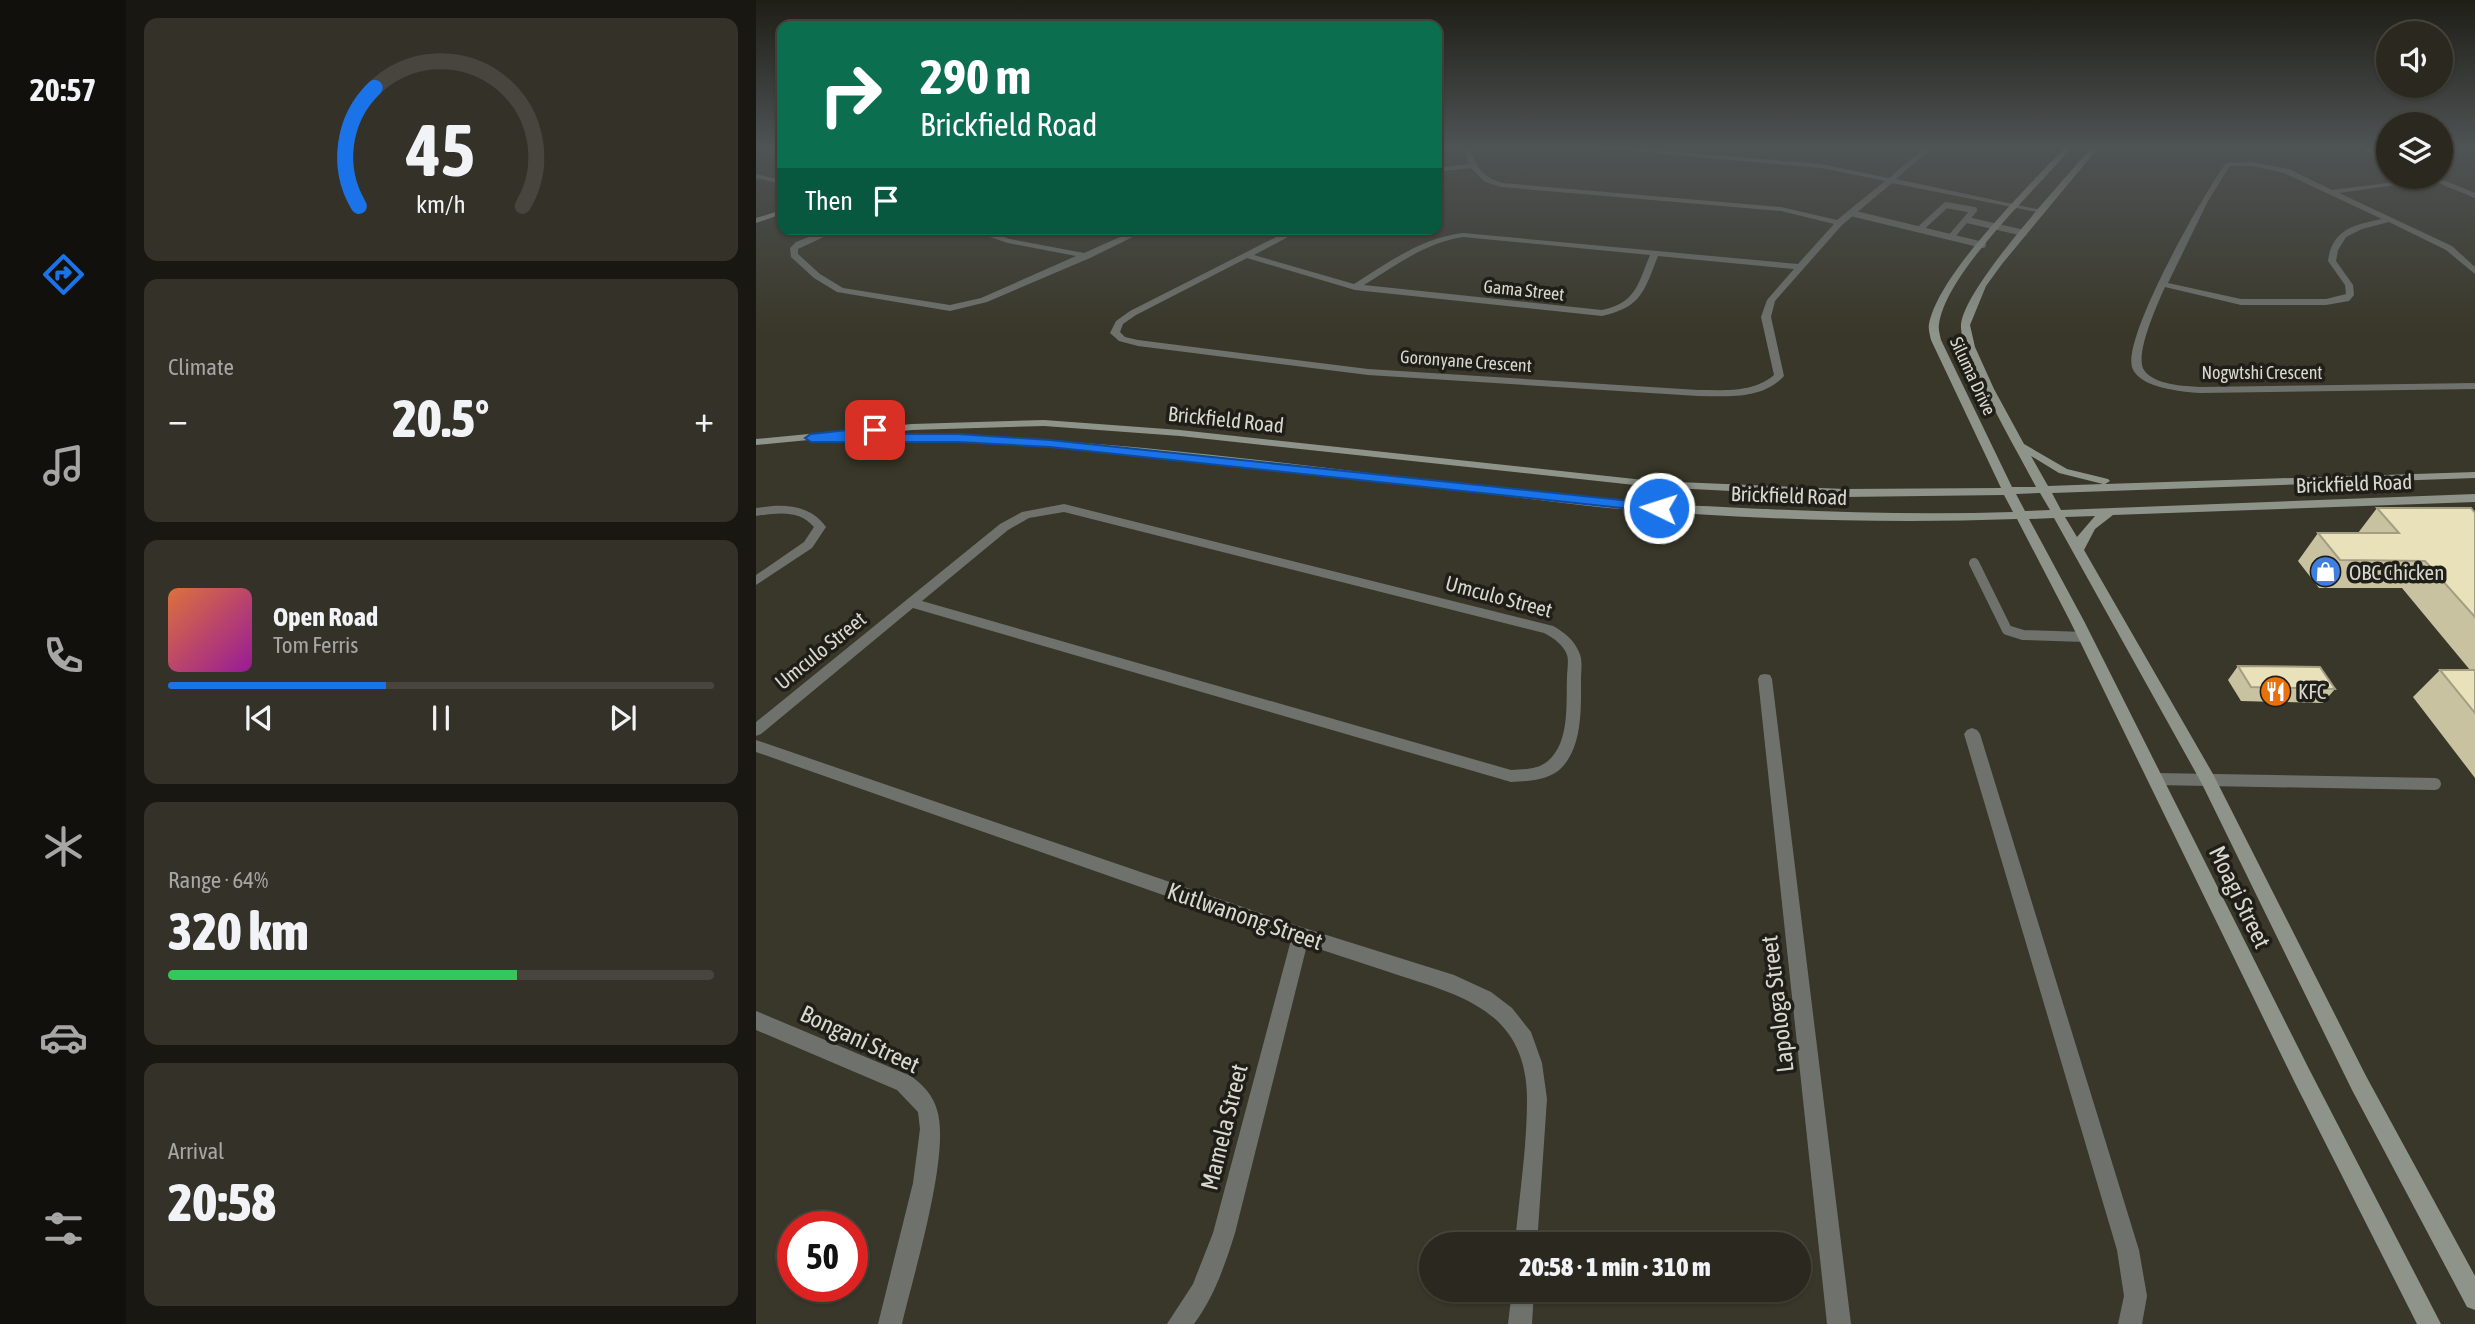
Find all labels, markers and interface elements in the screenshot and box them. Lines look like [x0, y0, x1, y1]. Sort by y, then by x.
map controls [2376, 21, 2453, 189]
button: sound [2376, 21, 2453, 98]
text: 290 m [920, 48, 1031, 104]
icon: right [805, 49, 896, 140]
text: 20:57 [30, 71, 96, 108]
text: Brickfield Road [920, 106, 1097, 143]
text: 45 [406, 108, 475, 191]
button: layers [2376, 112, 2453, 189]
icon: arrive [867, 182, 905, 220]
text: Then [805, 186, 853, 216]
text: km/h [416, 189, 466, 217]
icon: directions [39, 250, 88, 299]
street label: Gama Street [1483, 275, 1565, 305]
street label: Siluma Drive [1946, 334, 2000, 418]
street label: Goronyane Crescent [1399, 346, 1533, 376]
text: Climate [168, 354, 234, 380]
street label: Nogwtshi Crescent [2201, 362, 2323, 383]
text: 20.5° [393, 388, 489, 448]
text: − [168, 397, 188, 440]
text: + [694, 397, 714, 440]
pin [845, 400, 905, 460]
street label: Brickfield Road [1167, 401, 1285, 437]
icon: arrive [856, 411, 894, 449]
icon: music [39, 441, 88, 490]
street label: Brickfield Road [2295, 469, 2413, 497]
position arrow [1622, 471, 1696, 545]
street label: Brickfield Road [1730, 481, 1848, 509]
shop icon: OBC Chicken [2309, 555, 2343, 589]
place label: OBC Chicken [2349, 560, 2444, 584]
street label: Umculo Street [1443, 570, 1555, 622]
text: Open Road [273, 602, 378, 632]
street label: Umculo Street [770, 606, 870, 694]
icon: phone [39, 631, 88, 680]
text: Tom Ferris [273, 632, 358, 658]
restaurant icon: KFC [2258, 674, 2292, 708]
place label: KFC [2298, 679, 2327, 703]
icon: previous [240, 699, 278, 737]
icon: pause [422, 699, 460, 737]
icon: next [604, 699, 642, 737]
icon: climate [39, 822, 88, 871]
street label: Moagi Street [2204, 842, 2276, 953]
text: Range · 64% [168, 867, 268, 893]
street label: Kutlwanong Street [1164, 877, 1326, 955]
text: 320 km [168, 901, 309, 961]
street label: Lapologa Street [1755, 934, 1799, 1074]
street label: Bongani Street [796, 1000, 924, 1078]
icon: car [39, 1013, 88, 1062]
street label: Mamela Street [1195, 1061, 1253, 1193]
text: Arrival [168, 1138, 224, 1164]
text: 20:58 [168, 1172, 276, 1232]
icon: filters [39, 1204, 88, 1253]
speed limit sign: 50 [777, 1211, 868, 1302]
text: 20:58 · 1 min · 310 m [1519, 1252, 1711, 1282]

